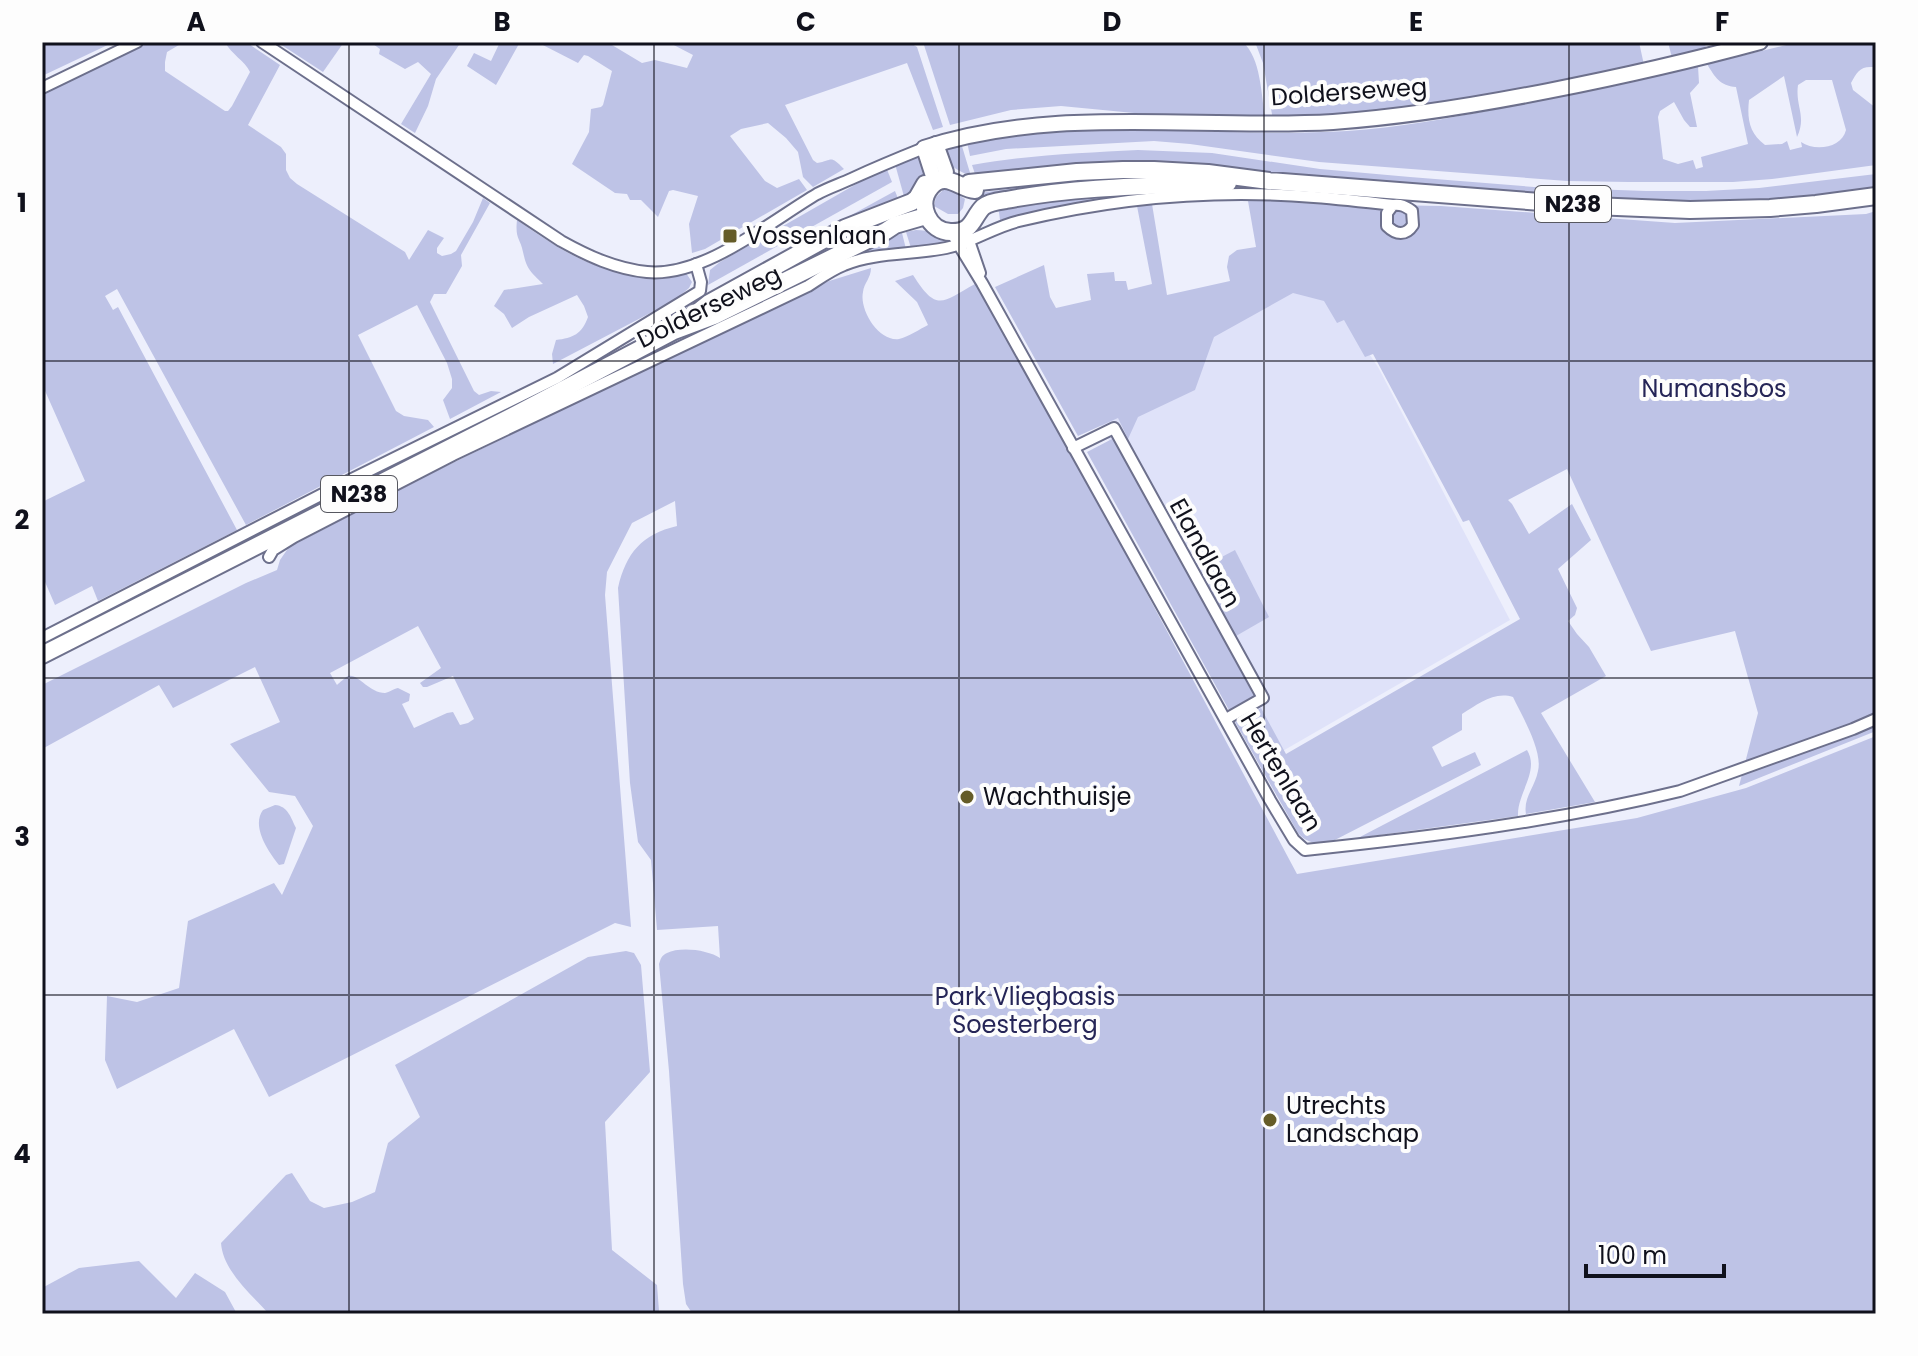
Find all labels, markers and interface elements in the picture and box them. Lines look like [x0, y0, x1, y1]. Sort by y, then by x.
text: A [186, 4, 206, 40]
text: B [493, 4, 511, 40]
text: C [796, 4, 816, 40]
text: D [1103, 4, 1122, 40]
text: E [1409, 4, 1423, 40]
text: F [1715, 4, 1729, 40]
street label: Dolderseweg [1270, 70, 1428, 113]
text: 1 [17, 185, 27, 221]
road number: N238 [1535, 186, 1611, 222]
place label: Vossenlaan [746, 219, 887, 252]
marker: Vossenlaan [721, 227, 739, 245]
street label: Dolderseweg [631, 257, 786, 356]
park label: Numansbos [1641, 372, 1787, 405]
road number: N238 [321, 476, 397, 512]
street label: Elandlaan [1162, 492, 1249, 613]
text: 2 [15, 502, 30, 538]
street label: Hertenlaan [1233, 706, 1330, 837]
place label: Wachthuisje [983, 780, 1131, 813]
marker: Wachthuisje [958, 788, 976, 806]
text: 3 [14, 819, 30, 855]
park label: Park Vliegbasis Soesterberg [935, 980, 1115, 1041]
place label: Utrechts Landschap [1286, 1089, 1419, 1150]
marker: Utrechts Landschap [1261, 1111, 1279, 1129]
text: 4 [13, 1136, 31, 1172]
scale bar [1586, 1228, 1724, 1278]
text: 100 m [1598, 1239, 1667, 1272]

